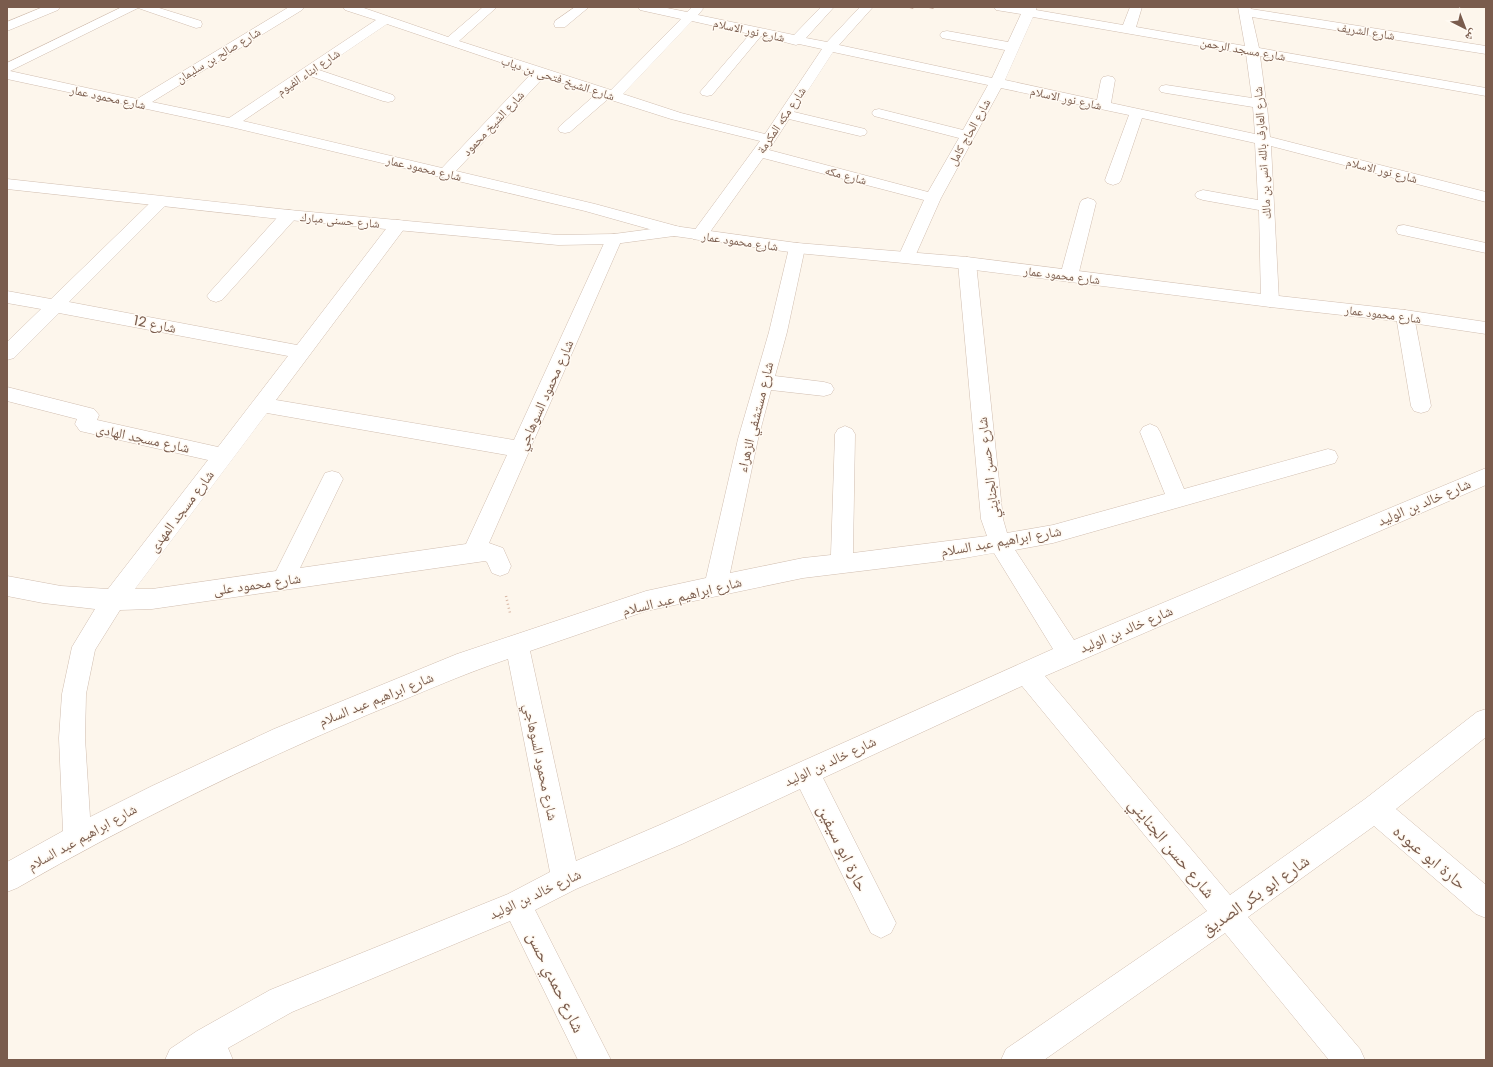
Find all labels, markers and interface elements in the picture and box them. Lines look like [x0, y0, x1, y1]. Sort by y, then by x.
north arrow [1445, 8, 1485, 48]
street label: شارع نور الاسلام [712, 14, 787, 46]
street label: شارع الشريف [1336, 18, 1396, 44]
street label: شارع صالح بن سليمان [173, 23, 264, 87]
text: ش [1462, 26, 1481, 46]
street label: شارع مسجد الرحمن [1199, 33, 1287, 65]
street label: شارع ابناء الفيوم [273, 44, 343, 99]
street label: شارع الشيخ فتحى بن دياب [499, 52, 617, 104]
street label: شارع محمود عمار [68, 80, 147, 113]
street label: شارع نور الاسلام [1029, 82, 1104, 114]
street label: شارع مكه المكرمة [752, 83, 810, 157]
street label: شارع الشيخ محمود [458, 86, 528, 159]
street label: شارع العارف بالله انس بن مالك [1249, 86, 1275, 220]
street label: شارع الحاج كامل [944, 95, 994, 168]
street label: شارع محمود عمار [384, 151, 463, 185]
street label: شارع نور الاسلام [1345, 153, 1420, 187]
street label: شارع مكه [823, 161, 869, 189]
street label: شارع حسنى مبارك [299, 208, 381, 232]
street label: شارع محمود عمار [700, 227, 779, 255]
street label: شارع محمود عمار [1022, 262, 1101, 288]
street label: شارع محمود عمار [1343, 301, 1422, 327]
street label: شارع 12 [132, 310, 178, 338]
street label: شارع محمود السوهاجي [512, 336, 580, 454]
street label: شارع مستشفي الزهراء [732, 360, 780, 475]
street label: شارع حسن الجنايني [972, 416, 1006, 520]
street label: شارع مسجد الهادى [94, 418, 192, 458]
street label: شارع مسجد المهدى [143, 466, 219, 556]
street label: شارع خالد بن الوليد [1374, 473, 1474, 531]
street label: شارع ابراهيم عبد السلام [939, 521, 1063, 561]
street label: شارع محمود على [212, 568, 302, 600]
street label: شارع ابراهيم عبد السلام [620, 572, 744, 620]
street label: شارع خالد بن الوليد [1076, 600, 1176, 658]
street label: شارع ابراهيم عبد السلام [316, 667, 436, 731]
street label: شارع محمود السوهاجي [517, 702, 563, 823]
street label: شارع خالد بن الوليد [781, 731, 879, 791]
street label: شارع حسن الجنايني [1121, 793, 1221, 905]
street label: شارع ابراهيم عبد السلام [24, 799, 140, 875]
street label: حارة ابو سيفين [812, 800, 875, 896]
street label: حارة ابو عبوده [1388, 819, 1472, 895]
street label: شارع ابو بكر الصديق [1196, 849, 1314, 941]
street label: شارع خالد بن الوليد [486, 864, 584, 924]
street label: شارع حمدي حسن [519, 927, 591, 1038]

